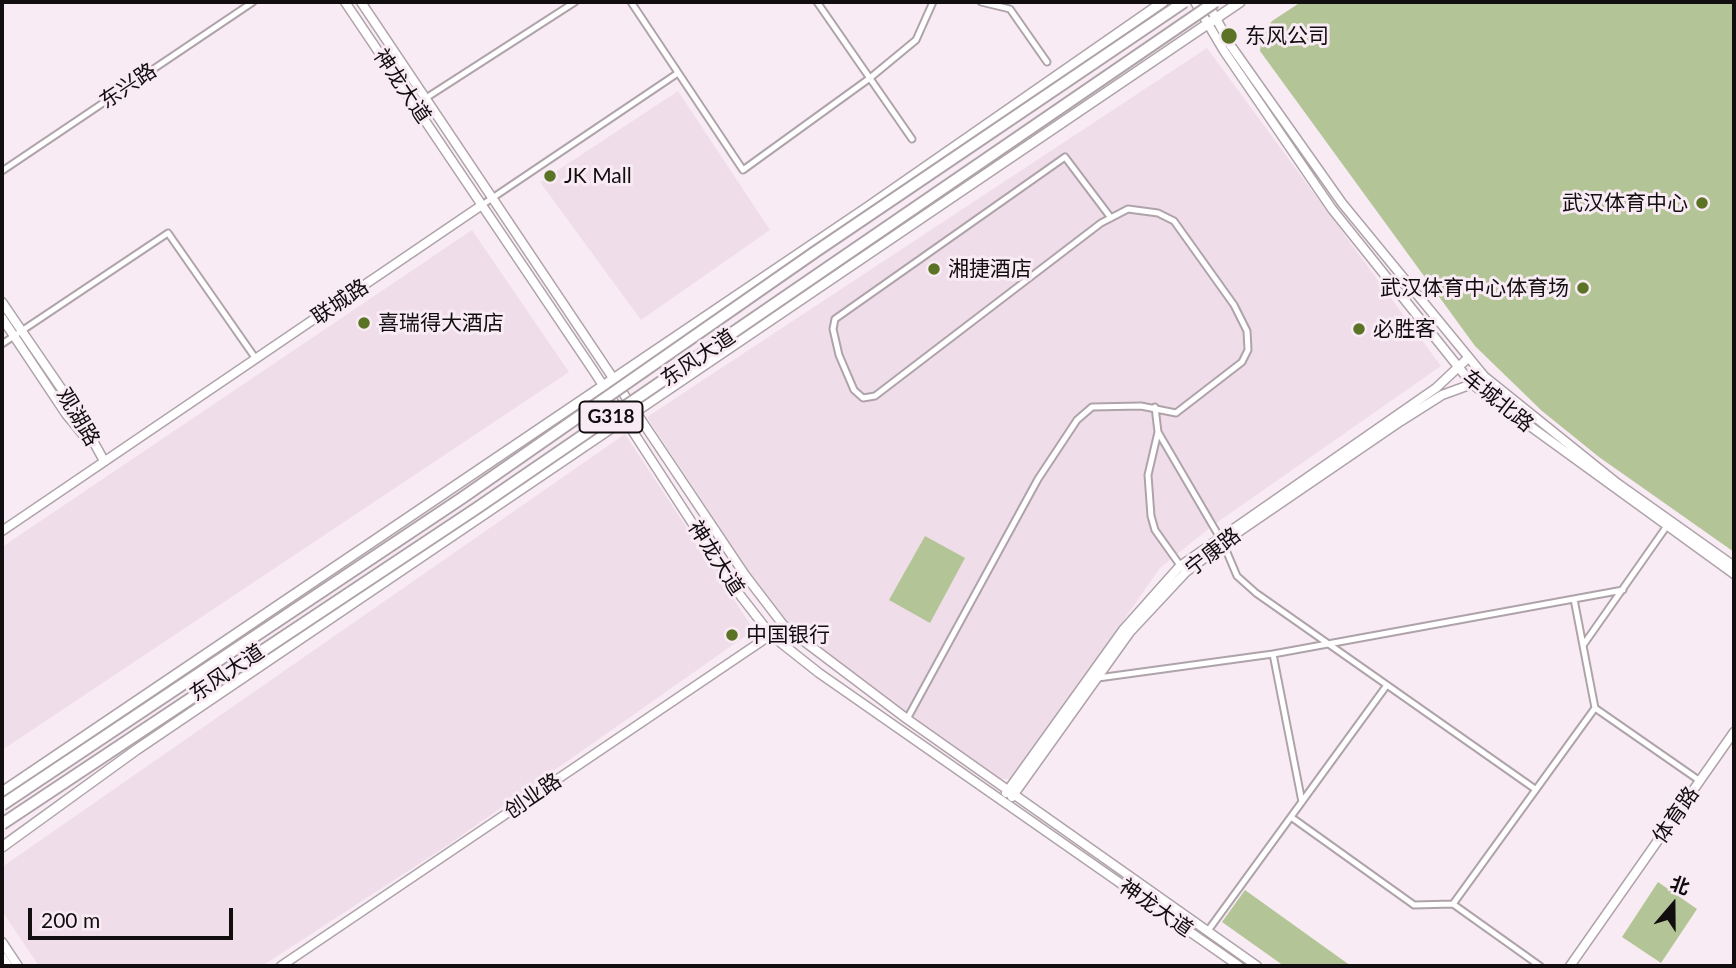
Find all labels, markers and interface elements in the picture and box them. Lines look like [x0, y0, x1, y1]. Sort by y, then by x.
place label: 东风公司 [1245, 23, 1329, 49]
marker: 东风公司 [1219, 26, 1239, 46]
street label: 神龙大道 [368, 44, 436, 128]
street label: 东兴路 [95, 58, 161, 114]
place label: JK Mall [564, 163, 632, 189]
marker: JK Mall [542, 168, 558, 184]
place label: 武汉体育中心 [1562, 190, 1688, 216]
marker: 武汉体育中心 [1694, 195, 1710, 211]
place label: 湘捷酒店 [948, 256, 1032, 282]
marker: 湘捷酒店 [926, 261, 942, 277]
street label: 联城路 [307, 274, 373, 330]
place label: 武汉体育中心体育场 [1380, 275, 1569, 301]
marker: 武汉体育中心体育场 [1575, 280, 1591, 296]
place label: 喜瑞得大酒店 [378, 310, 504, 336]
marker: 喜瑞得大酒店 [356, 315, 372, 331]
place label: 必胜客 [1373, 316, 1436, 342]
marker: 必胜客 [1351, 321, 1367, 337]
street label: 东风大道 [656, 324, 740, 392]
street label: 车城北路 [1457, 365, 1539, 437]
street label: 观湖路 [51, 384, 105, 450]
road number: G318 [580, 402, 642, 432]
street label: 神龙大道 [683, 516, 749, 600]
street label: 宁康路 [1180, 523, 1246, 581]
place label: 中国银行 [746, 622, 830, 648]
marker: 中国银行 [724, 627, 740, 643]
street label: 东风大道 [185, 639, 269, 707]
street label: 创业路 [500, 768, 566, 824]
street label: 体育路 [1648, 782, 1704, 848]
north arrow [1638, 870, 1708, 940]
text: 北 [1667, 871, 1693, 899]
street label: 神龙大道 [1114, 874, 1198, 942]
scale bar [32, 894, 236, 938]
text: 200 m [41, 907, 100, 932]

